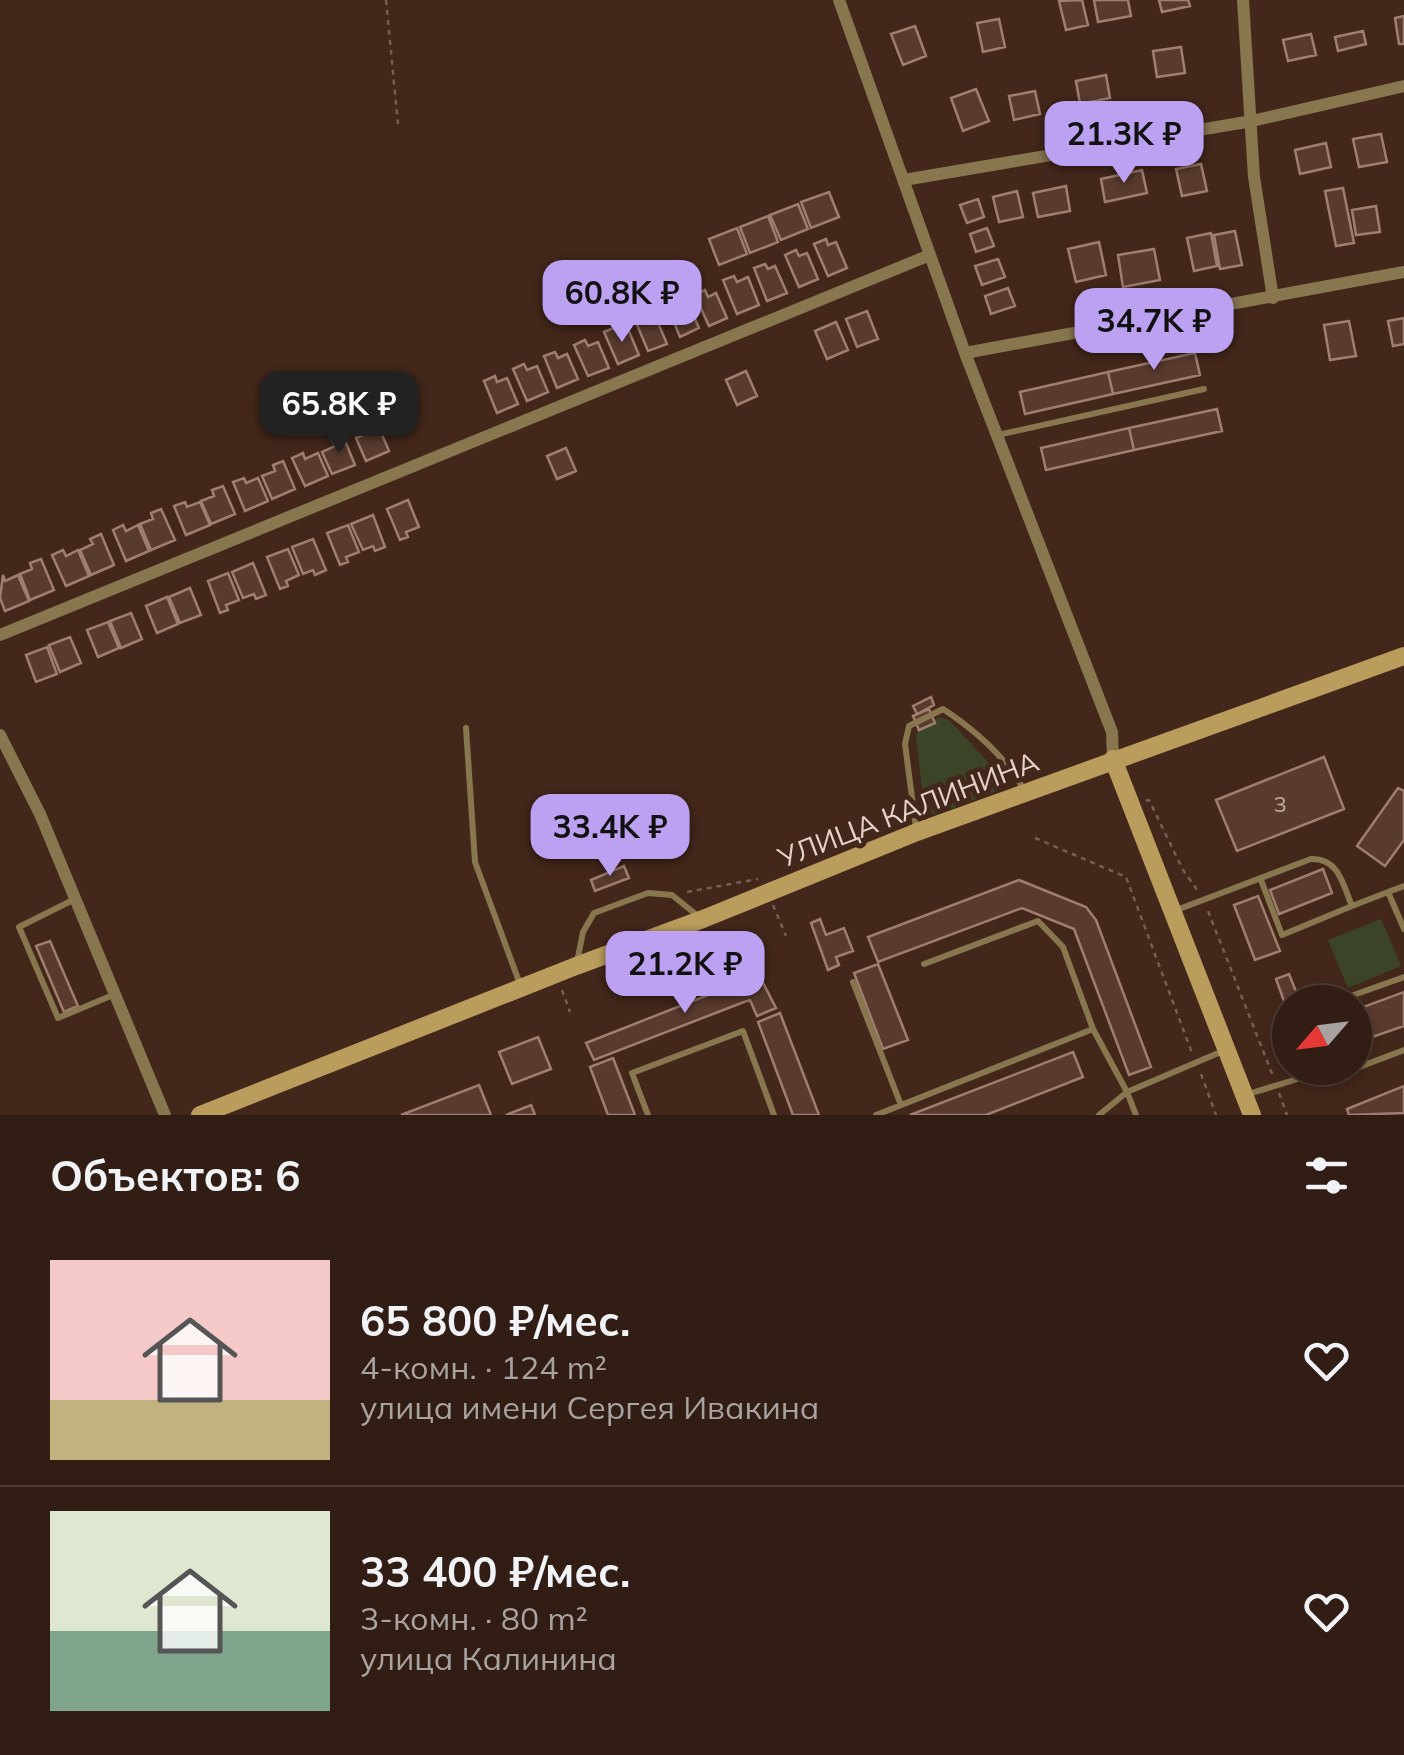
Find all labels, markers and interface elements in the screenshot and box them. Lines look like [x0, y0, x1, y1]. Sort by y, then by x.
pin: 21.3K ₽ [1032, 101, 1216, 186]
text: 21.3K ₽ [1067, 113, 1181, 153]
pin: 60.8K ₽ [530, 260, 714, 345]
text: 60.8K ₽ [565, 272, 679, 312]
pin: 34.7K ₽ [1062, 288, 1246, 373]
text: 34.7K ₽ [1097, 300, 1211, 340]
pin: 65.8K ₽ [247, 371, 431, 456]
text: 65.8K ₽ [282, 383, 396, 423]
street label: УЛИЦА КАЛИНИНА [772, 743, 1044, 875]
house number: 3 [1273, 790, 1287, 818]
pin: 33.4K ₽ [518, 794, 702, 879]
text: 33.4K ₽ [553, 806, 667, 846]
pin: 21.2K ₽ [593, 931, 777, 1016]
text: 21.2K ₽ [628, 943, 742, 983]
north arrow [1272, 985, 1372, 1085]
map controls [1272, 985, 1372, 1085]
icon: filters [1299, 1148, 1354, 1203]
text: Объектов: 6 [50, 1149, 300, 1202]
text: 65 800 ₽/мес. [360, 1294, 630, 1347]
icon: home [130, 1300, 250, 1420]
icon: heart [1299, 1333, 1354, 1388]
text: 4-комн. · 124 m² [360, 1347, 607, 1387]
text: улица имени Сергея Ивакина [360, 1387, 819, 1427]
text: 33 400 ₽/мес. [360, 1545, 630, 1598]
icon: home [130, 1551, 250, 1671]
icon: heart [1299, 1584, 1354, 1639]
text: 3-комн. · 80 m² [360, 1598, 588, 1638]
text: улица Калинина [360, 1638, 617, 1678]

